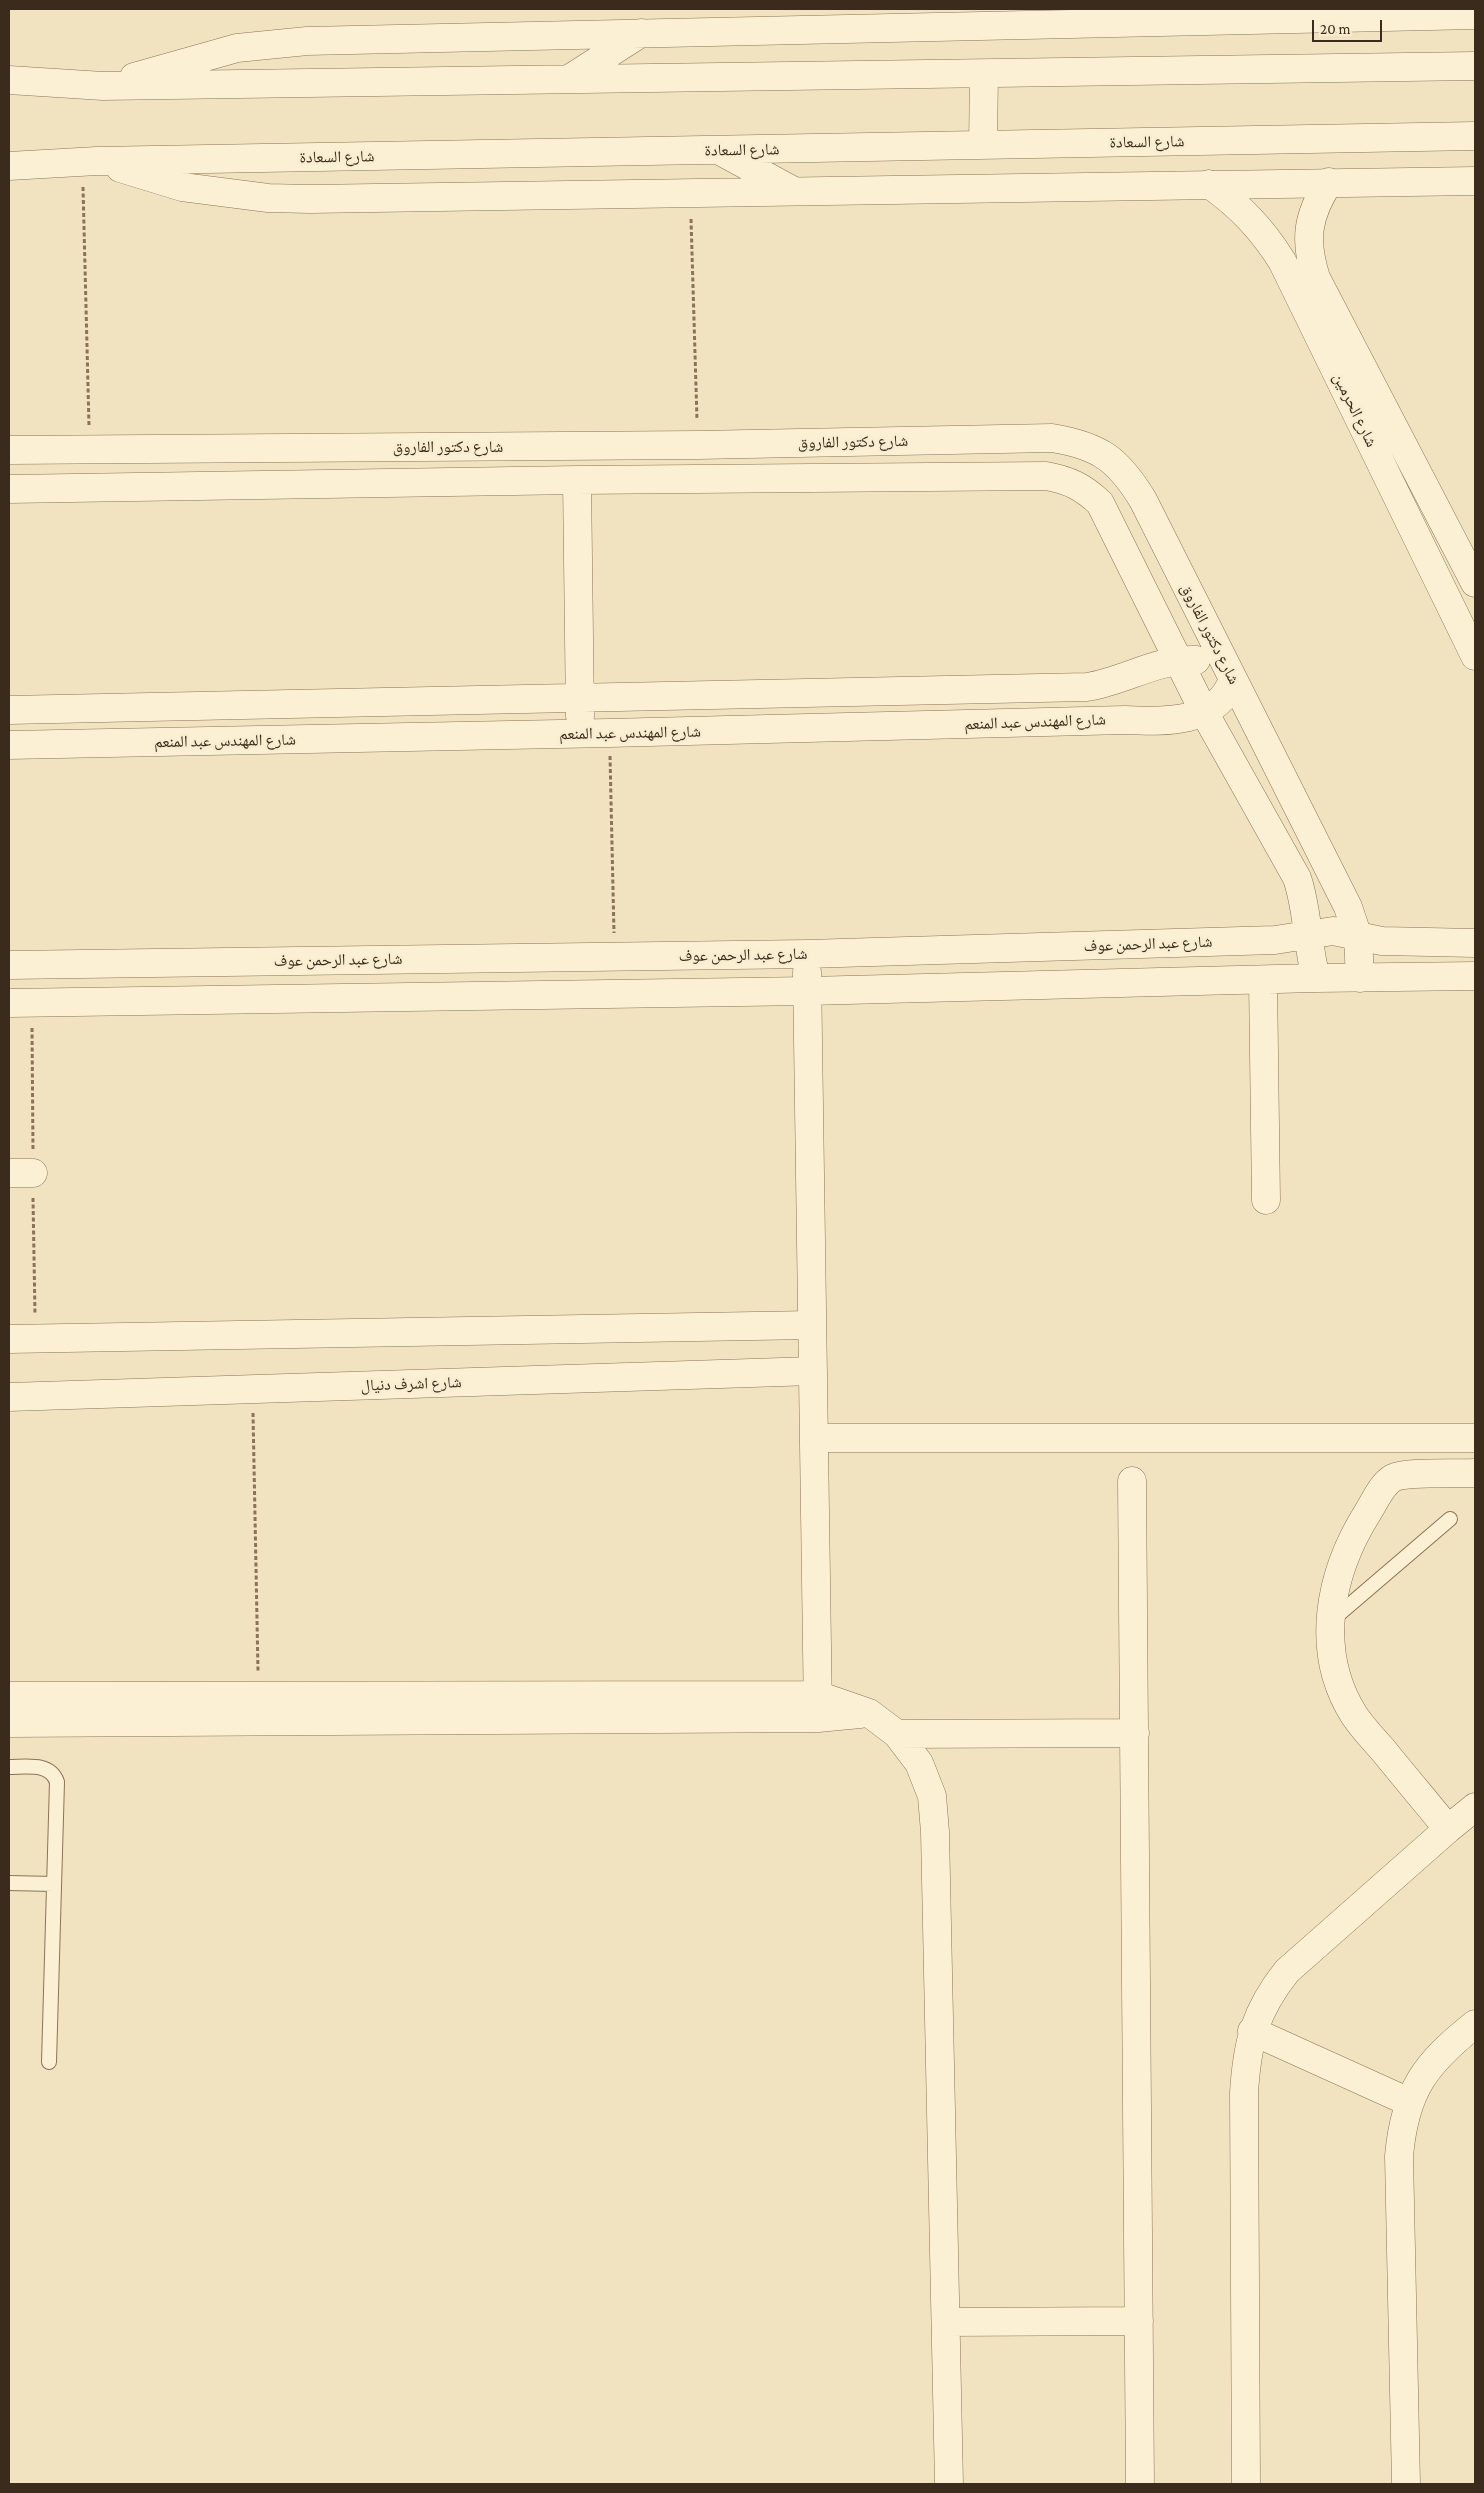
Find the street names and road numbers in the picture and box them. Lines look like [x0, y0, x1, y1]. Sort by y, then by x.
street label: شارع السعادة [1109, 132, 1185, 152]
street label: شارع السعادة [704, 140, 780, 160]
street label: شارع السعادة [299, 147, 375, 167]
street label: شارع الحرمين [1329, 370, 1381, 450]
street label: شارع دكتور الفاروق [798, 431, 908, 453]
street label: شارع دكتور الفاروق [393, 437, 503, 457]
street label: شارع دكتور الفاروق [1176, 580, 1244, 688]
street label: شارع المهندس عبد المنعم [964, 710, 1106, 734]
street label: شارع المهندس عبد المنعم [559, 722, 701, 744]
street label: شارع المهندس عبد المنعم [154, 730, 296, 752]
street label: شارع عبد الرحمن عوف [1083, 932, 1213, 956]
street label: شارع عبد الرحمن عوف [678, 944, 808, 966]
street label: شارع عبد الرحمن عوف [273, 949, 403, 971]
street label: شارع اشرف دنيال [360, 1373, 462, 1395]

